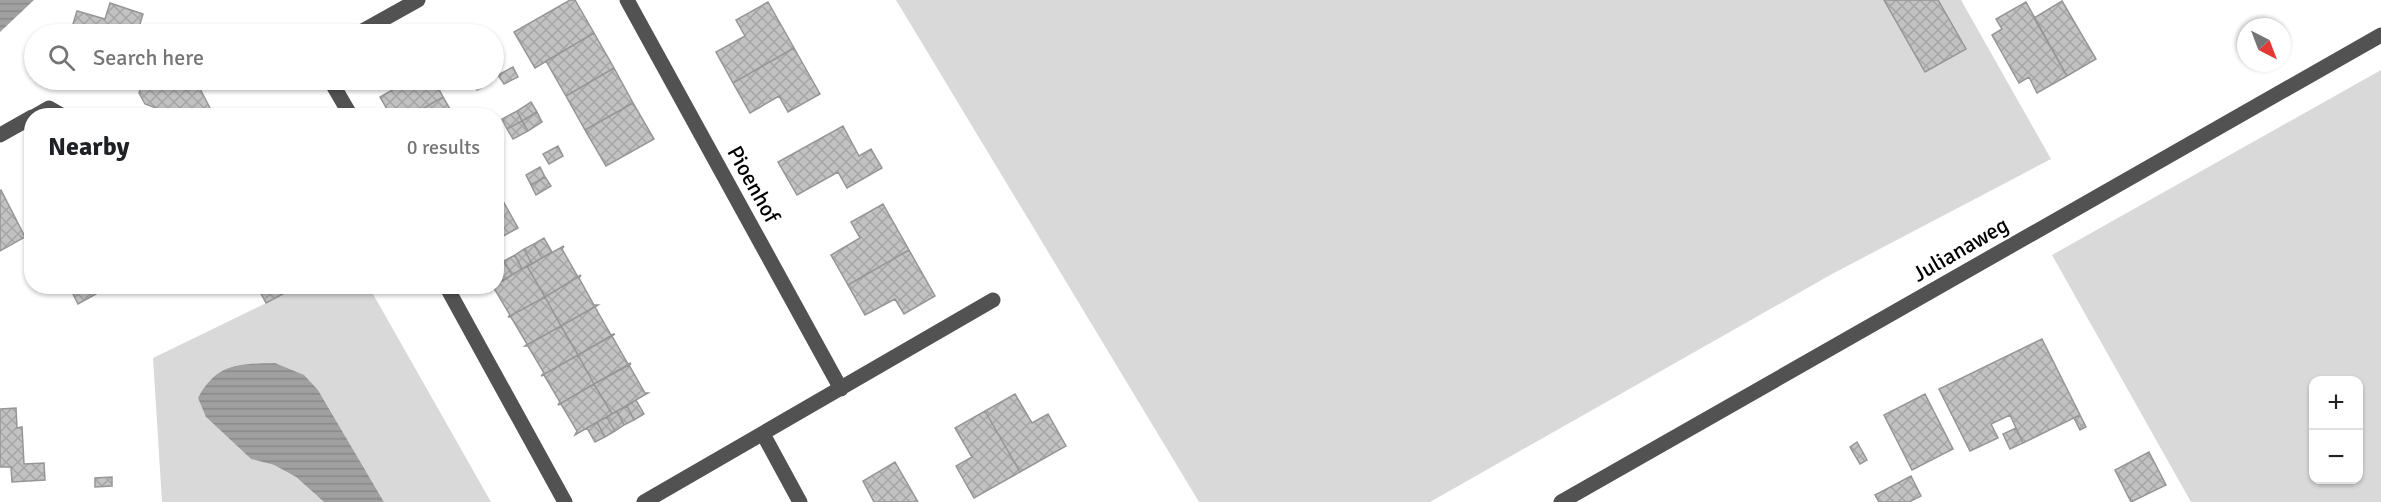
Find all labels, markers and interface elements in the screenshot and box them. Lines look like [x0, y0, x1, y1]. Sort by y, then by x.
north arrow [2237, 18, 2291, 72]
search box [24, 24, 504, 90]
icon: search [45, 41, 78, 74]
text: Search here [93, 44, 204, 71]
text: Nearby [48, 131, 129, 163]
text: 0 results [407, 135, 480, 160]
street label: Pioenhof [722, 141, 786, 229]
street label: Julianaweg [1907, 211, 2013, 288]
map controls [2309, 376, 2363, 484]
button: + [2309, 376, 2363, 430]
button: − [2309, 430, 2363, 484]

